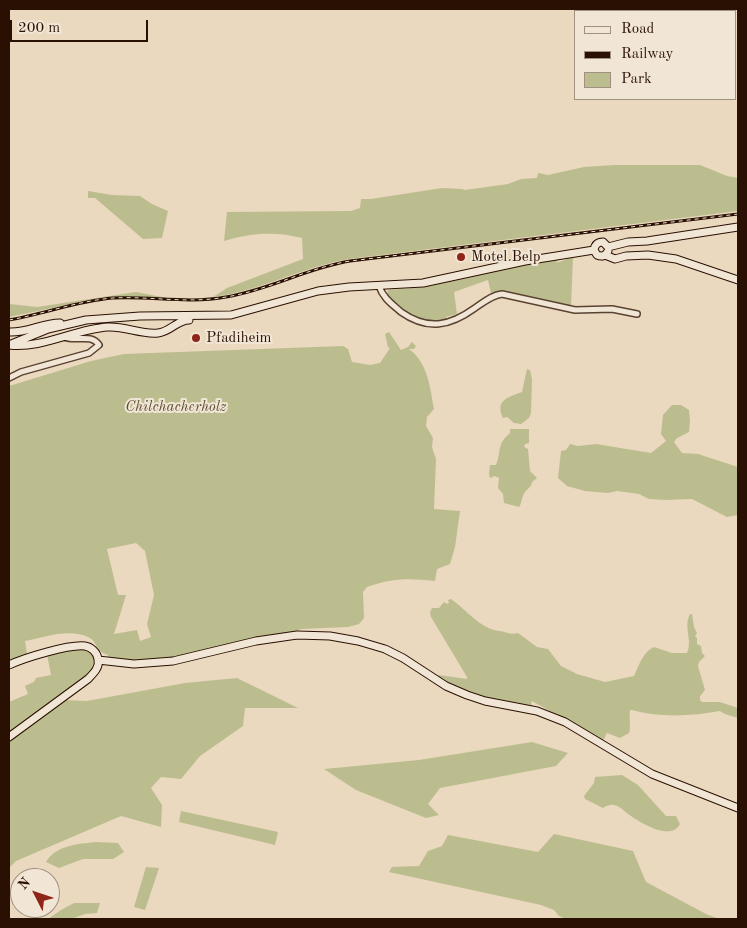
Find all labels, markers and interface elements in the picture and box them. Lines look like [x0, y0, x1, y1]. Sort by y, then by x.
scale bar [12, 10, 150, 42]
legend [574, 10, 737, 100]
text: 200 m [18, 21, 60, 36]
text: Road [621, 22, 654, 37]
text: Railway [621, 47, 674, 62]
text: Park [621, 72, 652, 87]
place label: Motel Belp [471, 248, 540, 266]
marker: Motel Belp [455, 251, 467, 263]
place label: Pfadiheim [206, 329, 271, 347]
marker: Pfadiheim [190, 332, 202, 344]
park label: Chilchacherholz [125, 398, 227, 416]
north arrow [10, 868, 60, 918]
text: N [16, 875, 33, 892]

